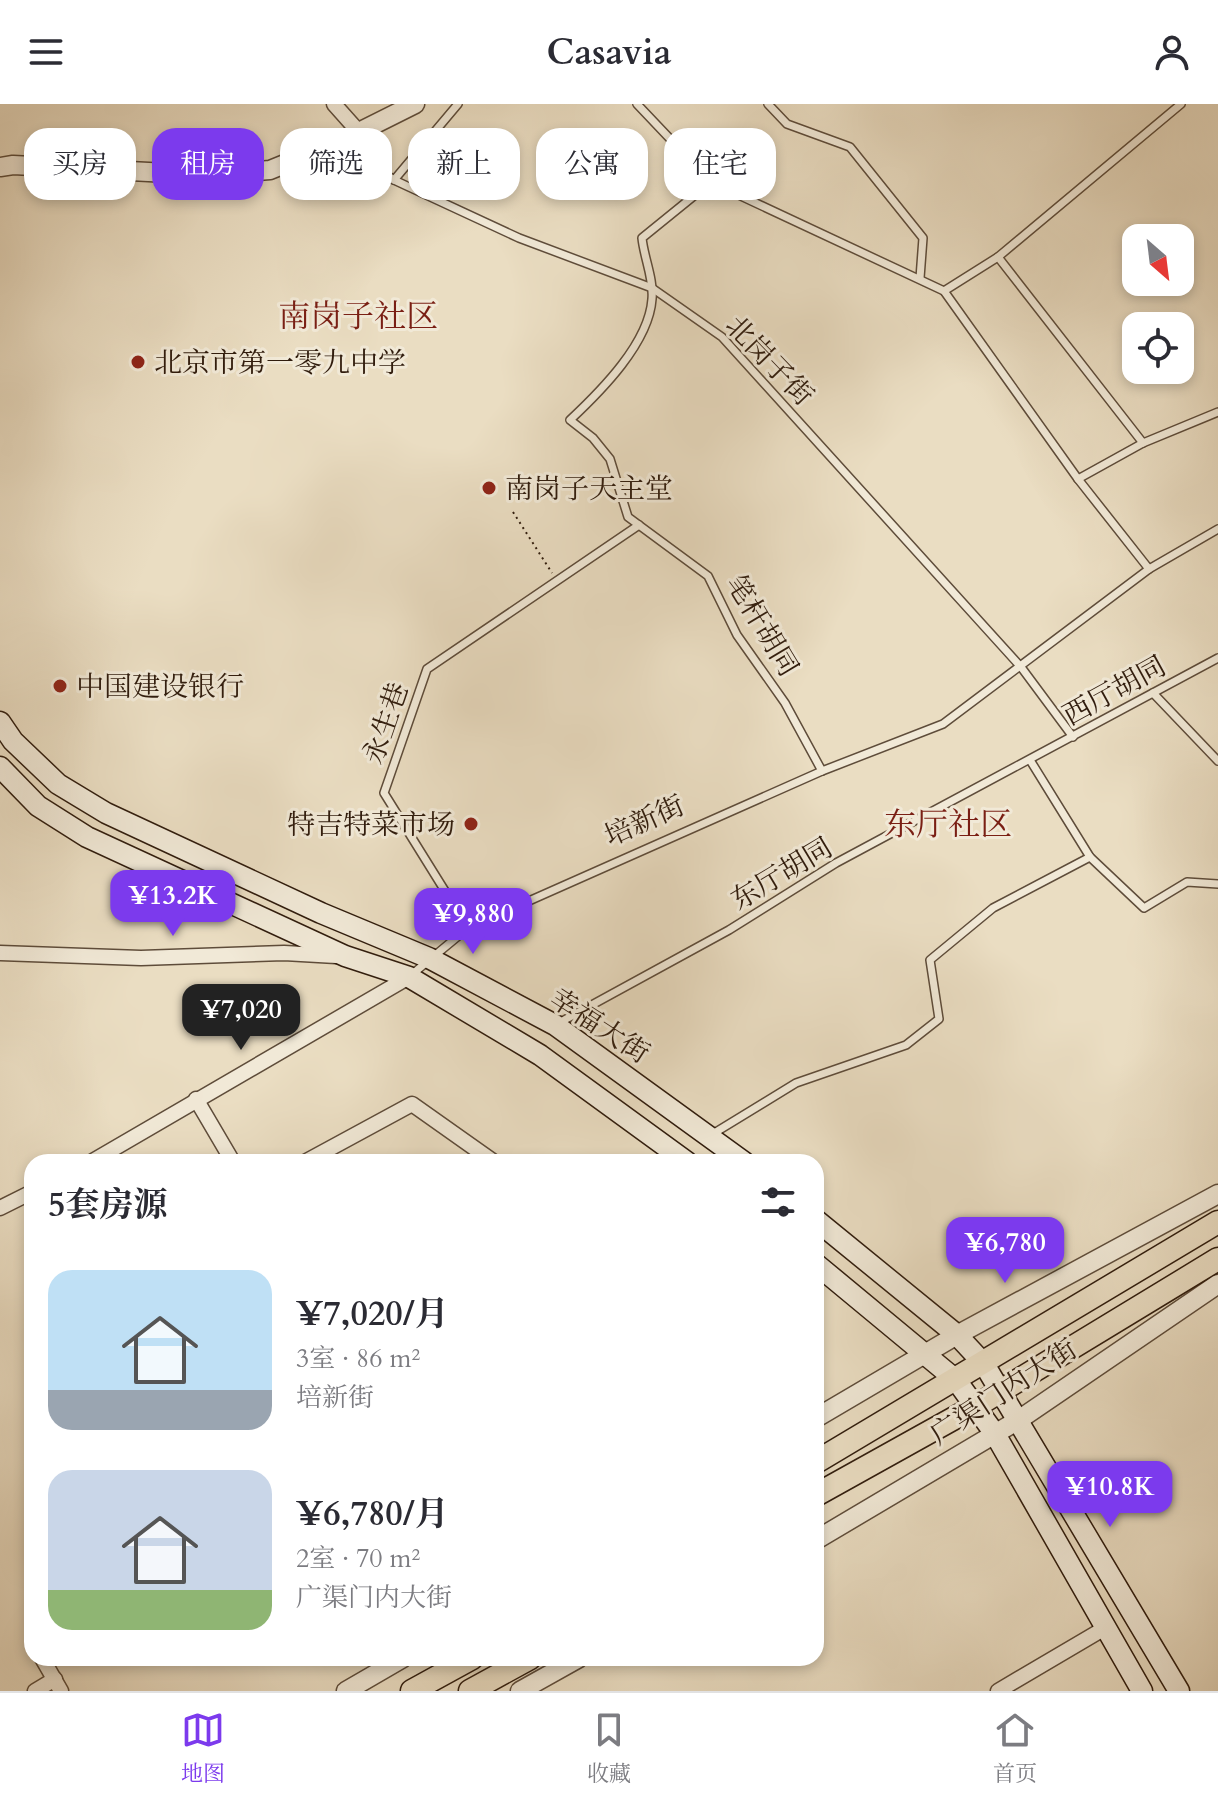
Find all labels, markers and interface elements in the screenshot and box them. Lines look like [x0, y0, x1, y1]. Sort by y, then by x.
text: Casavia [546, 28, 672, 77]
icon: menu [24, 30, 68, 74]
icon: person [1150, 30, 1194, 74]
chip: 买房 [24, 128, 136, 200]
chip: 租房 [152, 128, 264, 200]
chip: 筛选 [280, 128, 392, 200]
chip: 新上 [408, 128, 520, 200]
chip: 公寓 [536, 128, 648, 200]
chip: 住宅 [664, 128, 776, 200]
north arrow [1122, 224, 1194, 296]
map controls [1122, 224, 1194, 384]
district label: 南岗子社区 [278, 295, 438, 339]
street label: 北岗子街 [717, 307, 822, 414]
button: locate [1122, 312, 1194, 384]
place label: 北京市第一零九中学 [154, 344, 406, 382]
marker: 北京市第一零九中学 [129, 353, 147, 371]
place label: 南岗子天主堂 [505, 470, 673, 508]
marker: 南岗子天主堂 [480, 479, 498, 497]
street label: 笔杆胡同 [717, 568, 807, 683]
street label: 西厅胡同 [1056, 647, 1173, 735]
place label: 中国建设银行 [76, 668, 244, 706]
marker: 中国建设银行 [51, 677, 69, 695]
street label: 永生巷 [354, 677, 418, 769]
street label: 培新街 [598, 786, 691, 855]
district label: 东厅社区 [884, 803, 1012, 847]
place label: 特吉特菜市场 [287, 806, 455, 844]
marker: 特吉特菜市场 [462, 815, 480, 833]
street label: 东厅胡同 [724, 829, 839, 919]
pin: ¥13.2K [108, 870, 238, 938]
text: ¥13.2K [128, 878, 218, 913]
pin: ¥9,880 [408, 888, 538, 956]
text: ¥9,880 [432, 896, 514, 931]
street label: 幸福大街 [542, 979, 657, 1072]
pin: ¥7,020 [176, 984, 306, 1052]
text: ¥7,020 [200, 992, 282, 1027]
icon: filters [756, 1180, 800, 1224]
text: 5套房源 [48, 1182, 167, 1228]
pin: ¥6,780 [940, 1217, 1070, 1285]
text: ¥6,780 [964, 1225, 1046, 1260]
text: ¥7,020/月 [296, 1291, 449, 1337]
icon: home [112, 1302, 208, 1398]
street label: 广渠门内大街 [923, 1330, 1084, 1454]
text: 3室 · 86 m² [296, 1341, 420, 1376]
text: 培新街 [296, 1380, 374, 1415]
pin: ¥10.8K [1045, 1461, 1175, 1529]
text: ¥10.8K [1065, 1469, 1155, 1504]
text: ¥6,780/月 [296, 1491, 449, 1537]
icon: home [112, 1502, 208, 1598]
text: 2室 · 70 m² [296, 1541, 420, 1576]
text: 广渠门内大街 [296, 1580, 452, 1615]
tab: 地图 [181, 1708, 225, 1789]
tab: 收藏 [587, 1708, 631, 1789]
tab: 首页 [993, 1708, 1037, 1789]

